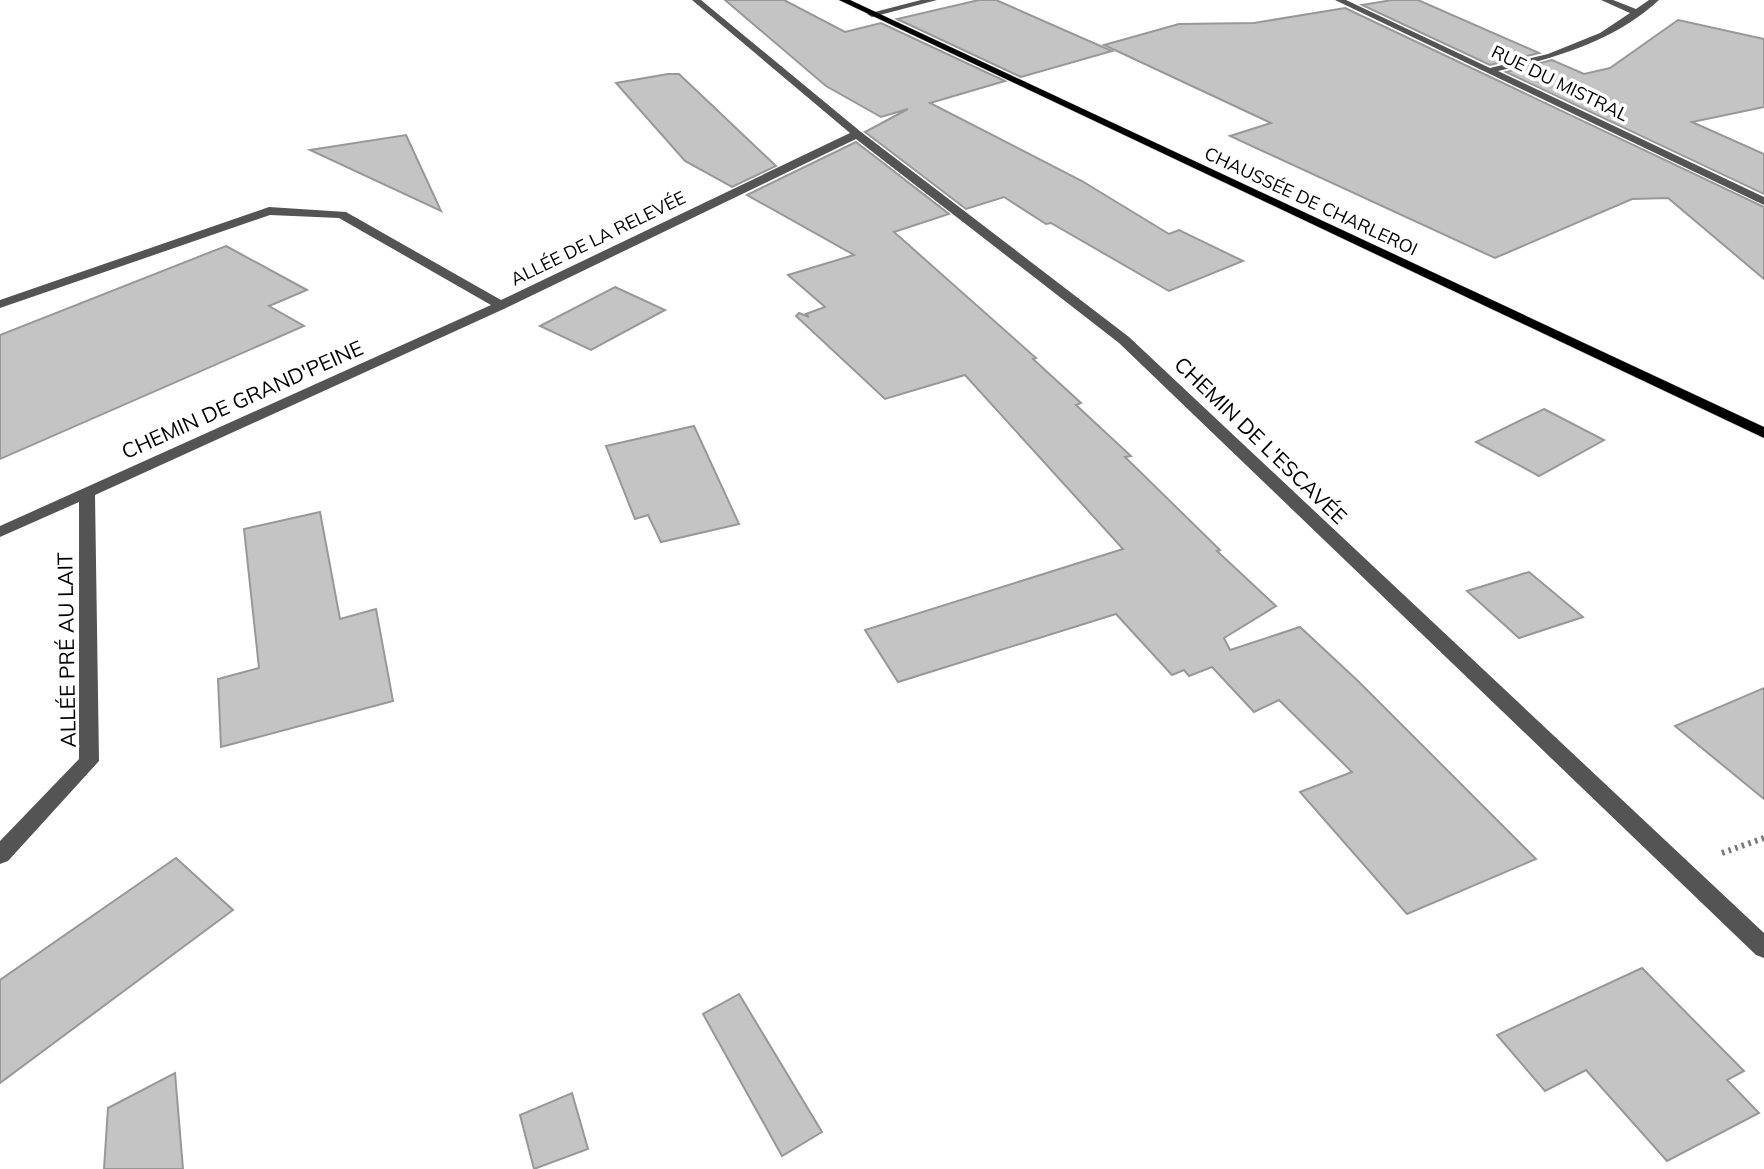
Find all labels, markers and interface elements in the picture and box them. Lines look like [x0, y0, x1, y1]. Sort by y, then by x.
street label: RUE DU MISTRAL [1488, 40, 1632, 126]
street label: CHAUSSÉE DE CHARLEROI [1201, 141, 1421, 261]
street label: ALLÉE DE LA RELEVÉE [507, 186, 689, 290]
street label: CHEMIN DE GRAND'PEINE [117, 334, 367, 464]
street label: CHEMIN DE L'ESCAVÉE [1169, 351, 1353, 529]
street label: ALLÉE PRÉ AU LAIT [51, 552, 81, 748]

